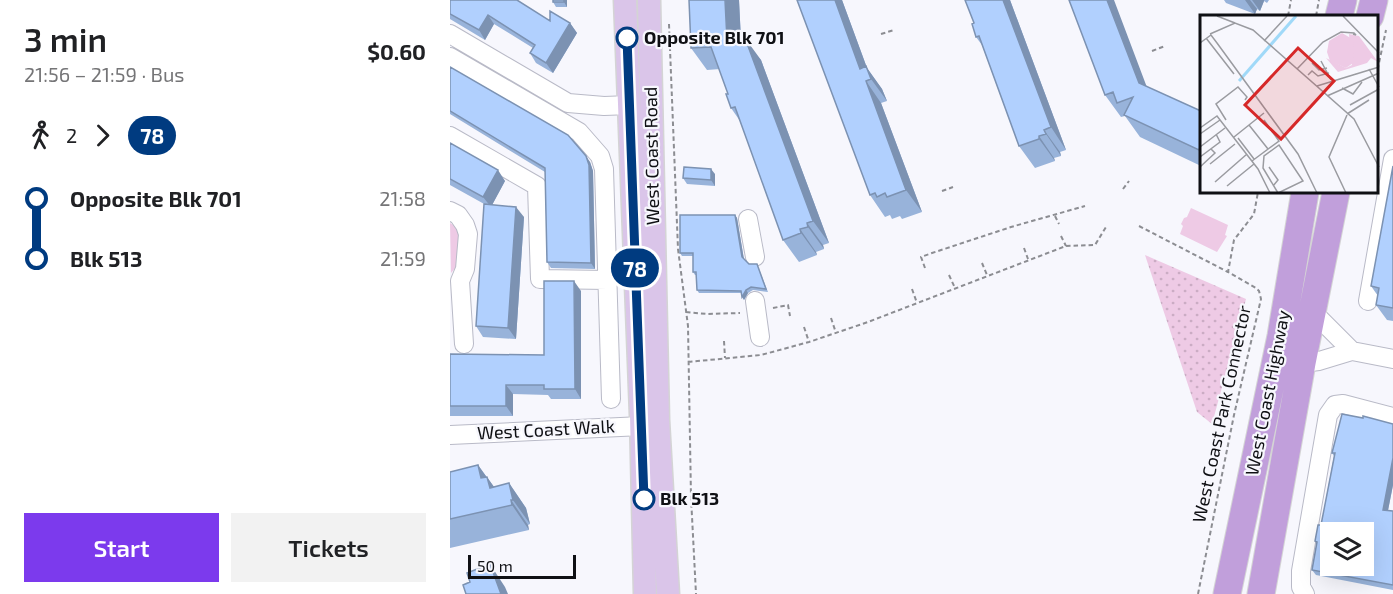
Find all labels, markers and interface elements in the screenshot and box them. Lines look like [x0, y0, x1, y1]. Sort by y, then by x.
inset map [1200, 15, 1378, 194]
text: 3 min [24, 19, 107, 59]
place label: Opposite Blk 701 [644, 26, 784, 48]
marker: Opposite Blk 701 [616, 27, 638, 49]
text: $0.60 [367, 38, 426, 64]
text: 21:56 – 21:59 · Bus [24, 62, 185, 86]
street label: West Coast Road [639, 87, 663, 225]
icon: walk [24, 119, 57, 152]
icon: forward [86, 119, 119, 152]
text: 2 [66, 123, 77, 147]
text: 78 [140, 123, 164, 148]
text: Opposite Blk 701 [70, 185, 242, 211]
text: 21:58 [379, 186, 426, 210]
text: Blk 513 [70, 245, 142, 271]
text: 21:59 [380, 246, 426, 270]
line badge: 78 [608, 248, 662, 288]
text: 78 [623, 256, 647, 281]
street label: West Coast Park Connector [1187, 303, 1255, 524]
street label: West Coast Highway [1240, 308, 1294, 477]
street label: West Coast Walk [477, 414, 615, 444]
place label: Blk 513 [660, 487, 719, 509]
marker: Blk 513 [633, 488, 655, 510]
button: Start [24, 513, 219, 582]
button: Tickets [231, 513, 426, 582]
map controls [1320, 522, 1374, 576]
button: layers [1320, 522, 1374, 576]
scale bar [468, 552, 576, 580]
text: 50 m [477, 556, 513, 575]

